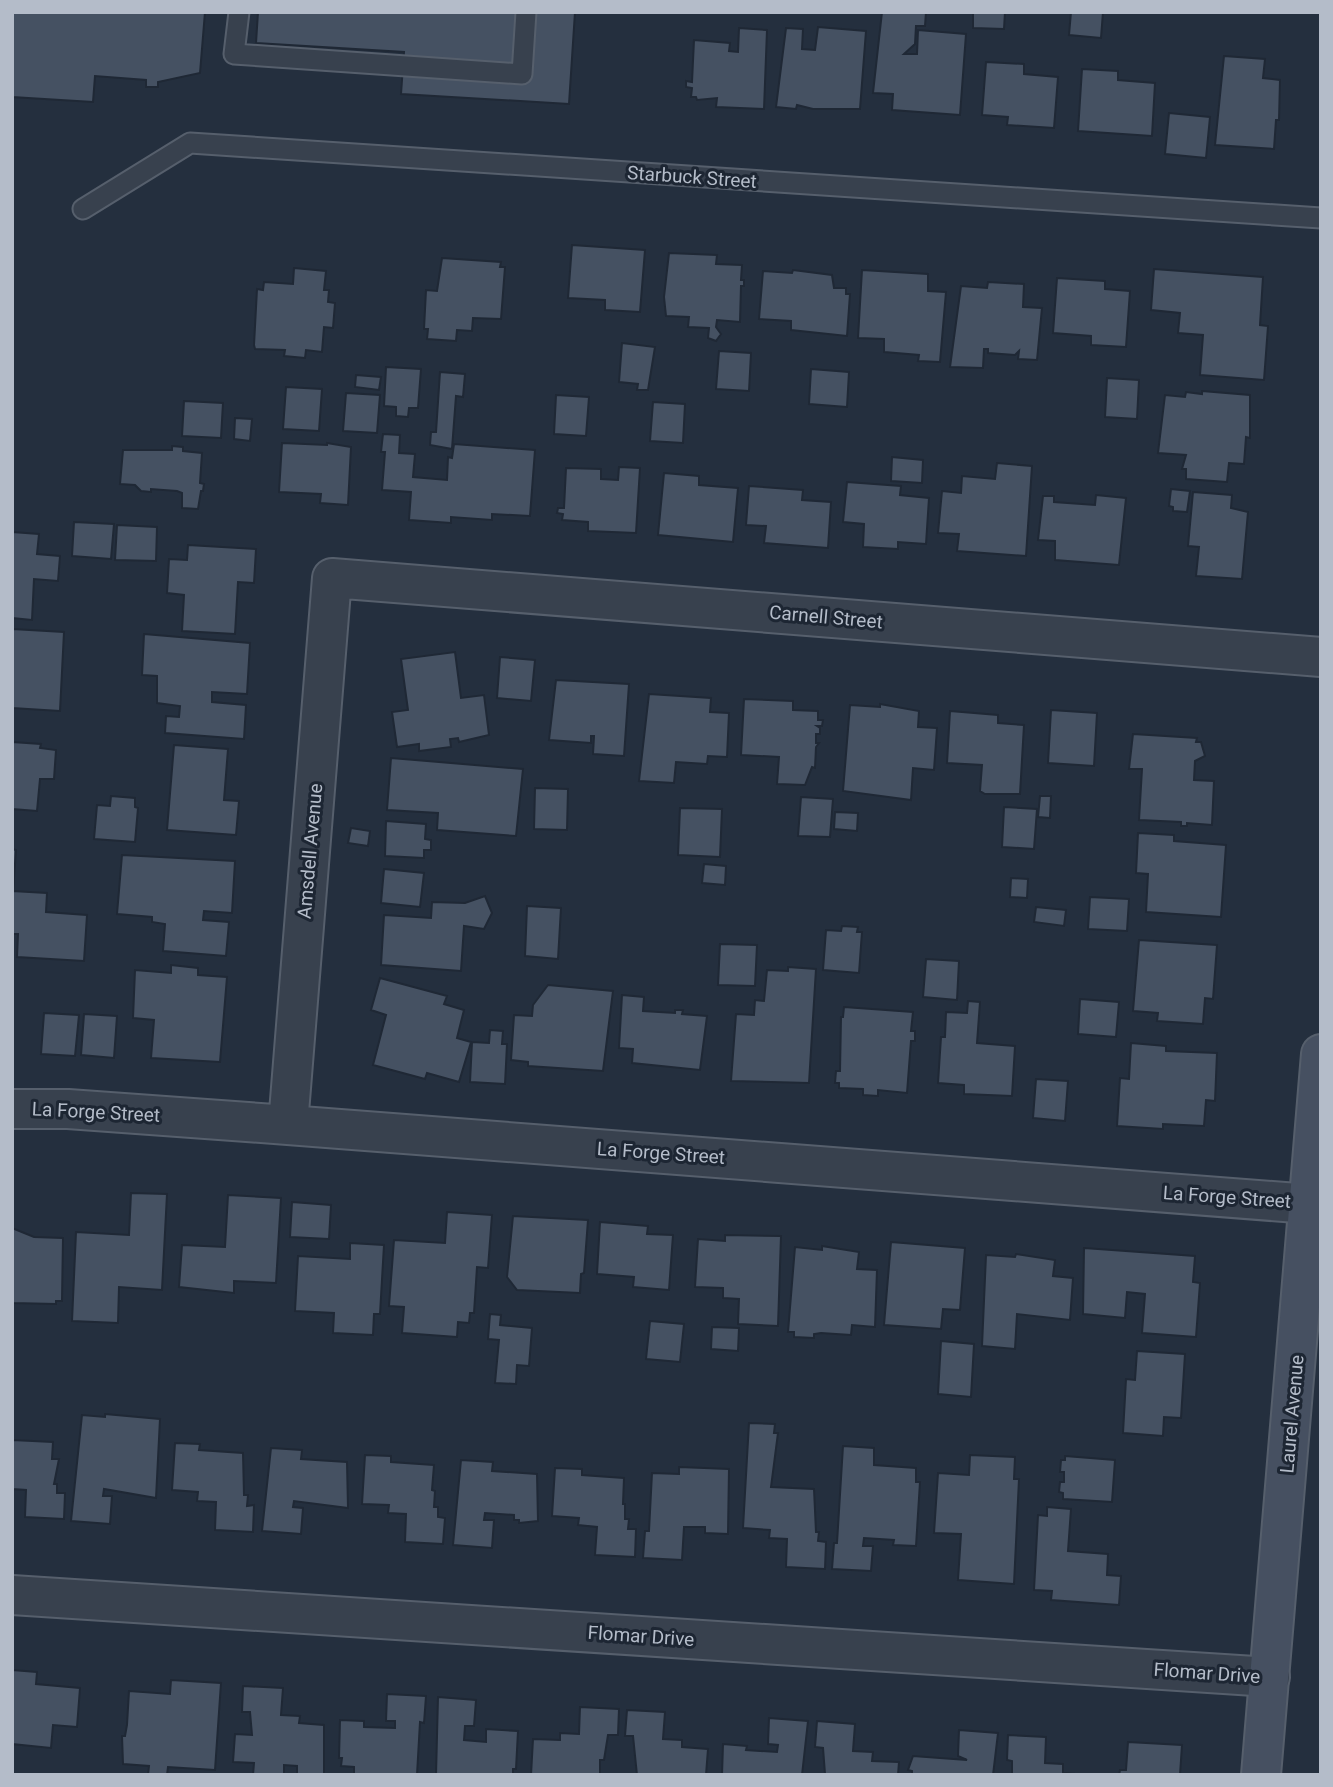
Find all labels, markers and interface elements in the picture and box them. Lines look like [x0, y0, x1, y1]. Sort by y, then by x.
street label: Starbuck Street [626, 161, 758, 193]
street label: Carnell Street [768, 601, 884, 633]
street label: Amsdell Avenue [293, 782, 327, 920]
street label: La Forge Street [31, 1097, 161, 1127]
street label: La Forge Street [596, 1137, 726, 1169]
street label: La Forge Street [1162, 1181, 1292, 1213]
street label: Laurel Avenue [1275, 1354, 1309, 1474]
street label: Flomar Drive [587, 1621, 695, 1651]
street label: Flomar Drive [1153, 1658, 1261, 1688]

